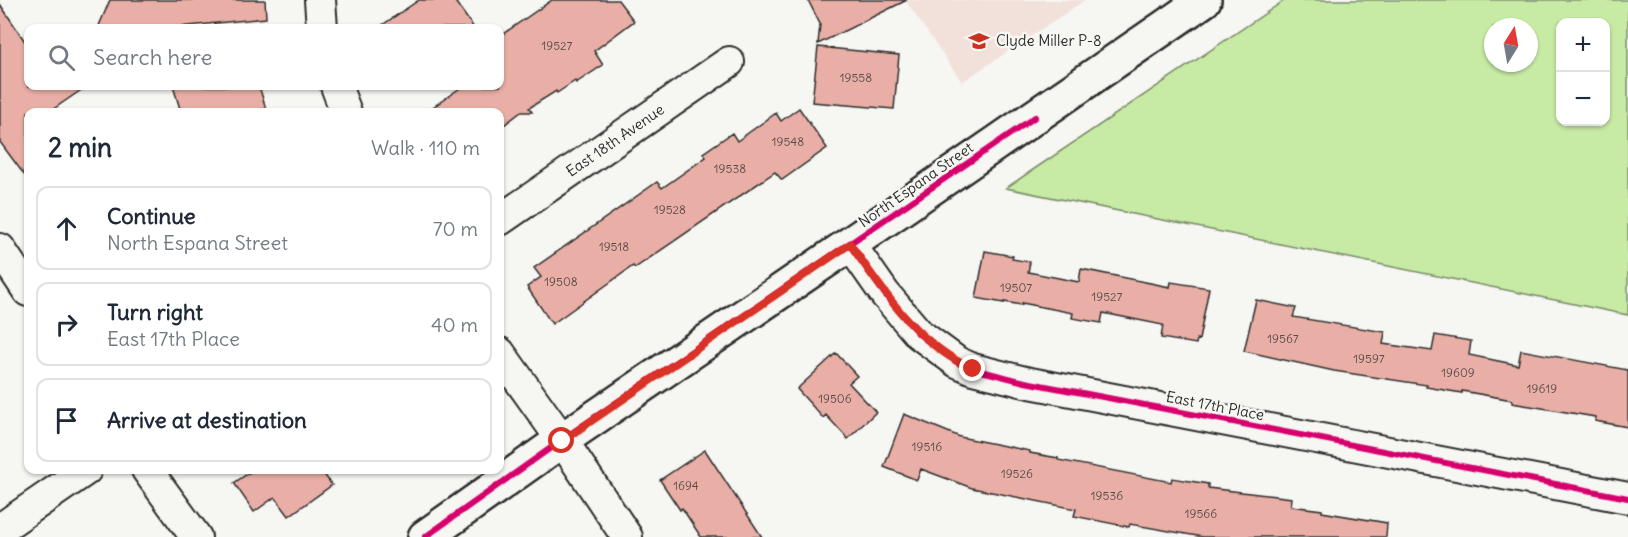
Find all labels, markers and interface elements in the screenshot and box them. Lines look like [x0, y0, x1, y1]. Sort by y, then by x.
north arrow [1484, 18, 1538, 72]
map controls [1556, 18, 1610, 126]
button: + [1556, 18, 1610, 72]
search box [24, 24, 504, 90]
school or university icon: Clyde Miller P-8 [967, 29, 991, 53]
place label: Clyde Miller P-8 [996, 31, 1102, 50]
house number: 19527 [541, 38, 573, 53]
icon: search [45, 41, 78, 74]
text: Search here [93, 43, 212, 71]
house number: 19558 [840, 70, 872, 85]
button: − [1556, 72, 1610, 126]
street label: East 18th Avenue [562, 100, 668, 181]
text: 2 min [48, 131, 112, 164]
house number: 19548 [772, 134, 804, 149]
text: Walk · 110 m [371, 135, 480, 160]
street label: North Espana Street [855, 138, 977, 231]
house number: 19538 [714, 161, 746, 176]
text: Continue [107, 202, 196, 230]
house number: 19528 [654, 202, 686, 217]
icon: ahead [50, 212, 83, 245]
text: 70 m [433, 216, 478, 241]
text: North Espana Street [107, 230, 288, 255]
house number: 19518 [599, 239, 629, 254]
house number: 19508 [544, 274, 578, 289]
house number: 19507 [1000, 280, 1032, 295]
house number: 19527 [1091, 289, 1123, 304]
text: Turn right [107, 298, 203, 326]
icon: right [50, 308, 83, 341]
text: 40 m [431, 312, 478, 337]
text: East 17th Place [107, 326, 240, 351]
house number: 19567 [1267, 331, 1299, 346]
house number: 19597 [1353, 351, 1385, 366]
route end [959, 355, 985, 381]
house number: 19609 [1441, 365, 1475, 380]
house number: 19619 [1527, 381, 1557, 396]
street label: East 17th Place [1164, 387, 1266, 424]
house number: 19506 [818, 391, 852, 406]
icon: arrive [50, 404, 83, 437]
text: Arrive at destination [107, 406, 307, 434]
route start [548, 427, 574, 453]
house number: 19516 [912, 439, 942, 454]
house number: 19526 [1001, 466, 1033, 481]
house number: 1694 [673, 478, 699, 493]
house number: 19536 [1091, 488, 1123, 503]
house number: 19566 [1185, 506, 1217, 521]

